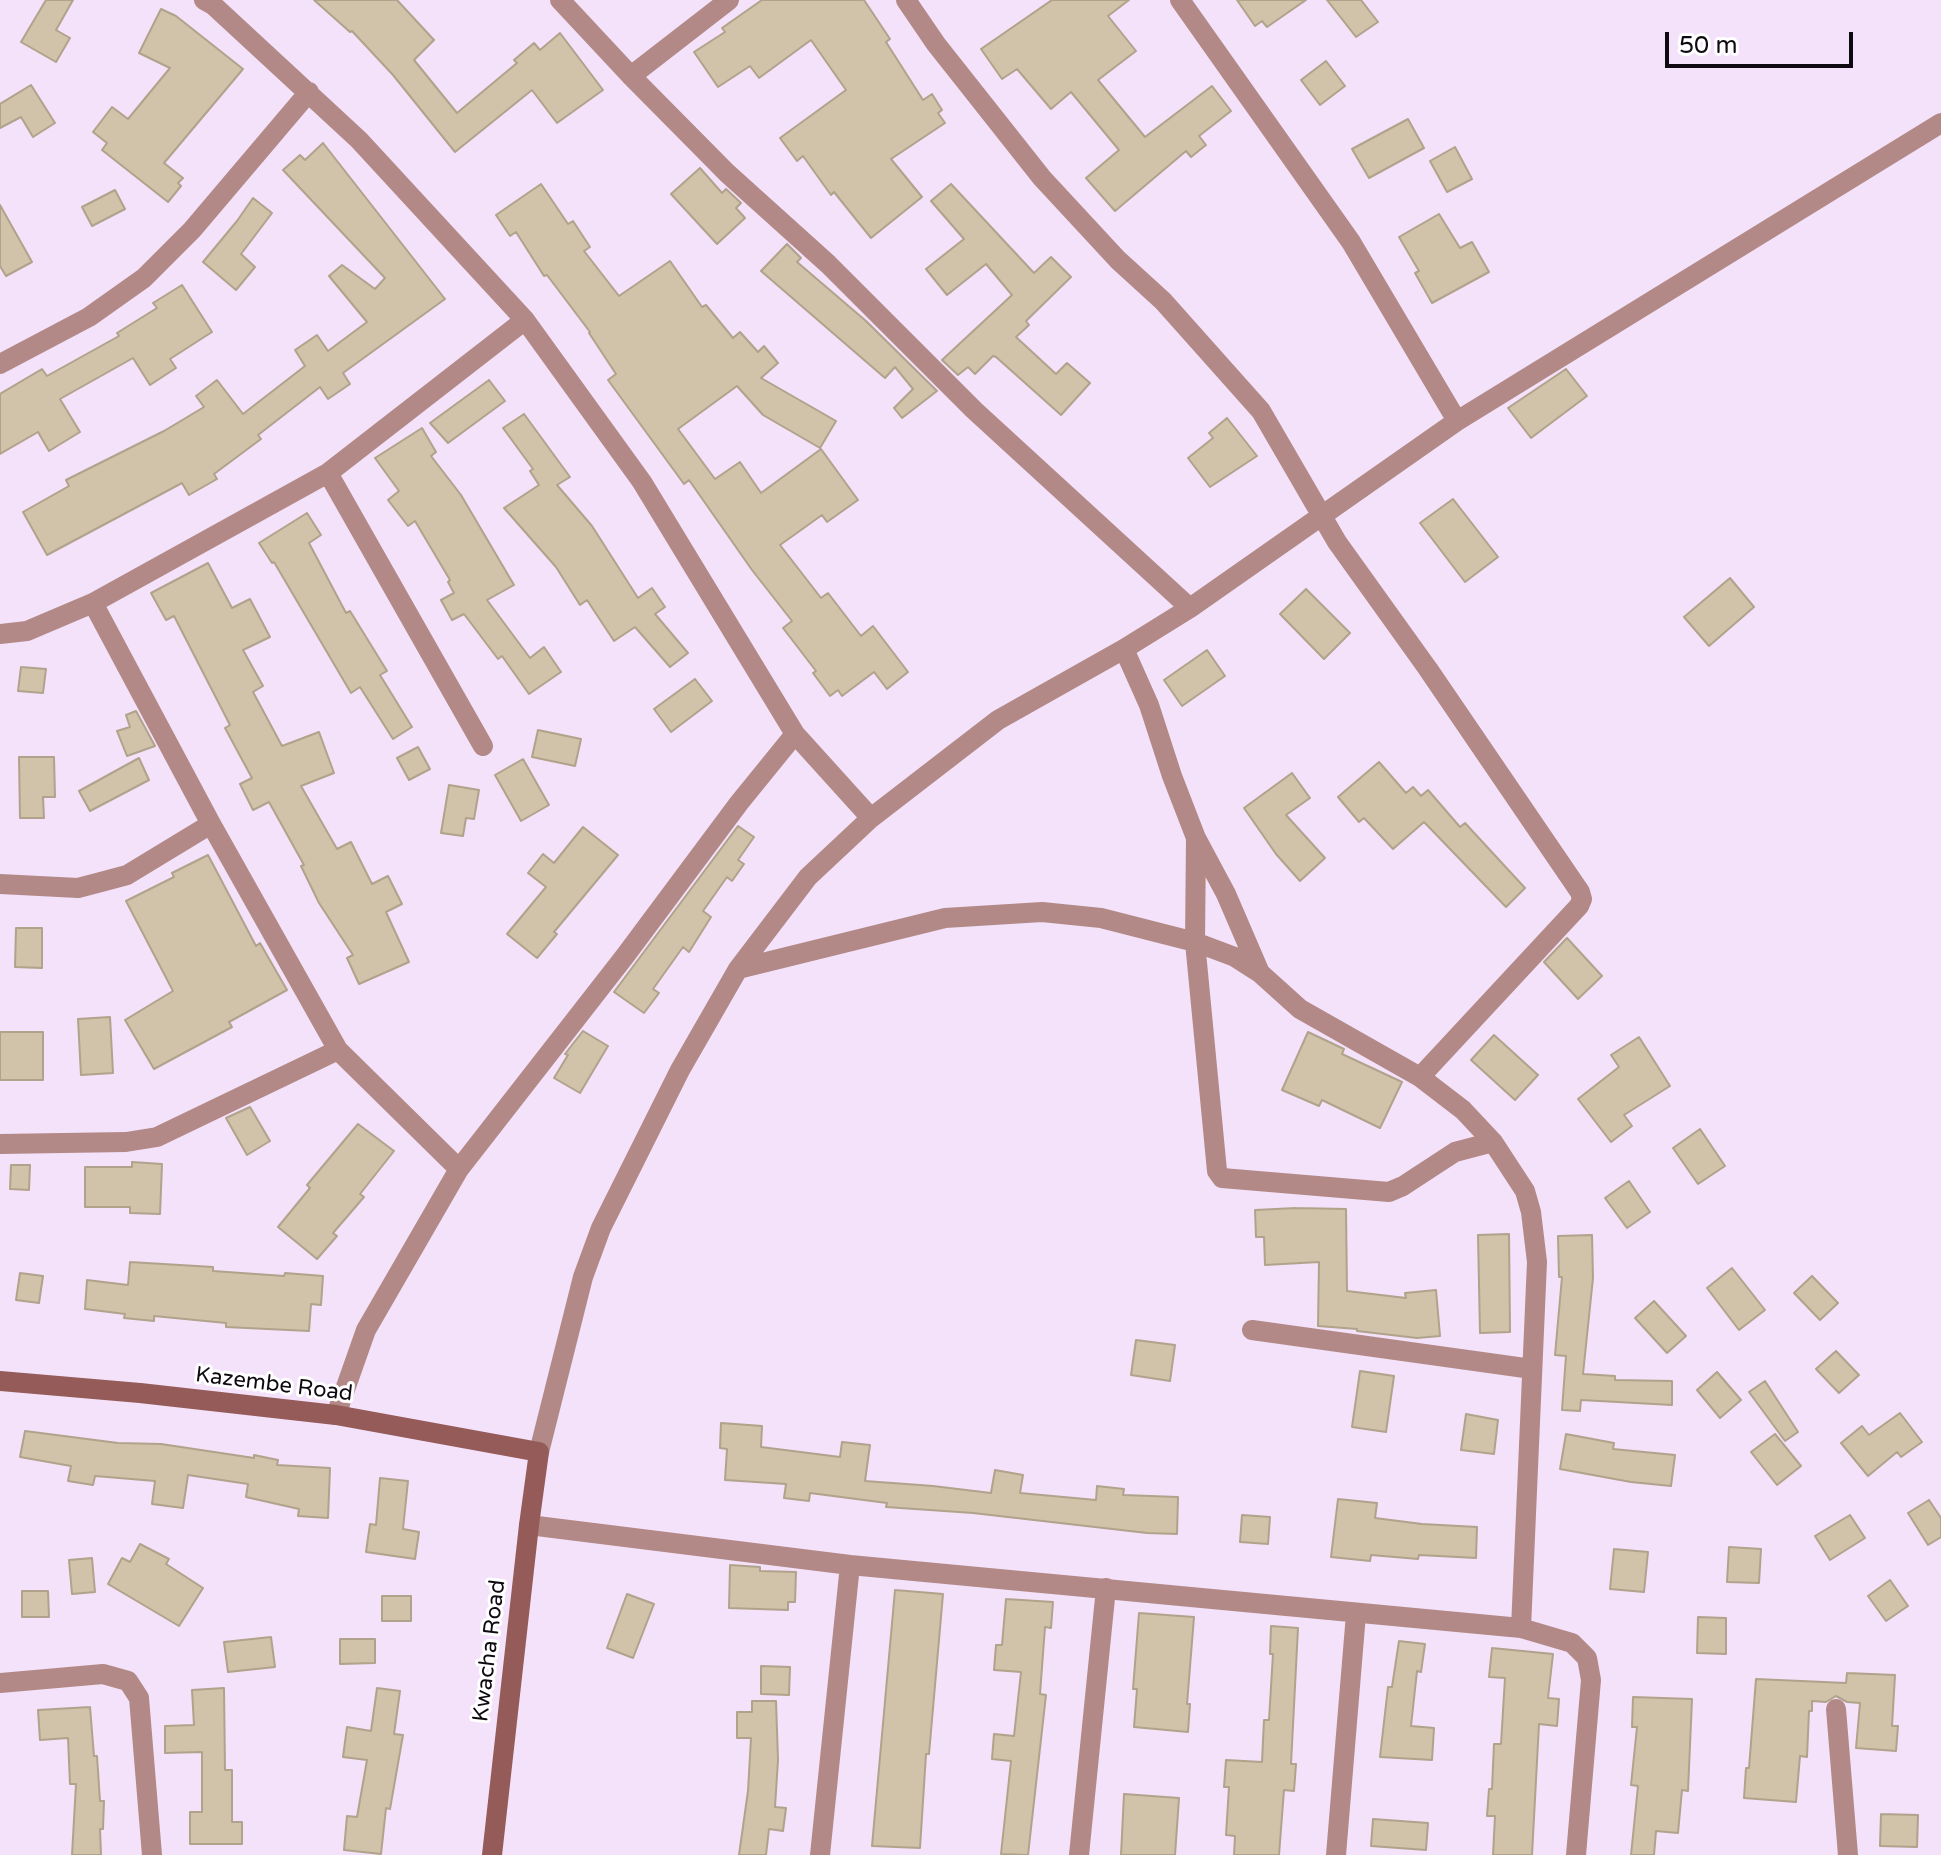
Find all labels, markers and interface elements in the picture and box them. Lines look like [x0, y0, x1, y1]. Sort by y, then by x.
scale bar [1669, 16, 1857, 66]
text: 50 m [1679, 31, 1737, 60]
street label: Kazembe Road [194, 1362, 354, 1408]
street label: Kwacha Road [468, 1578, 512, 1724]

